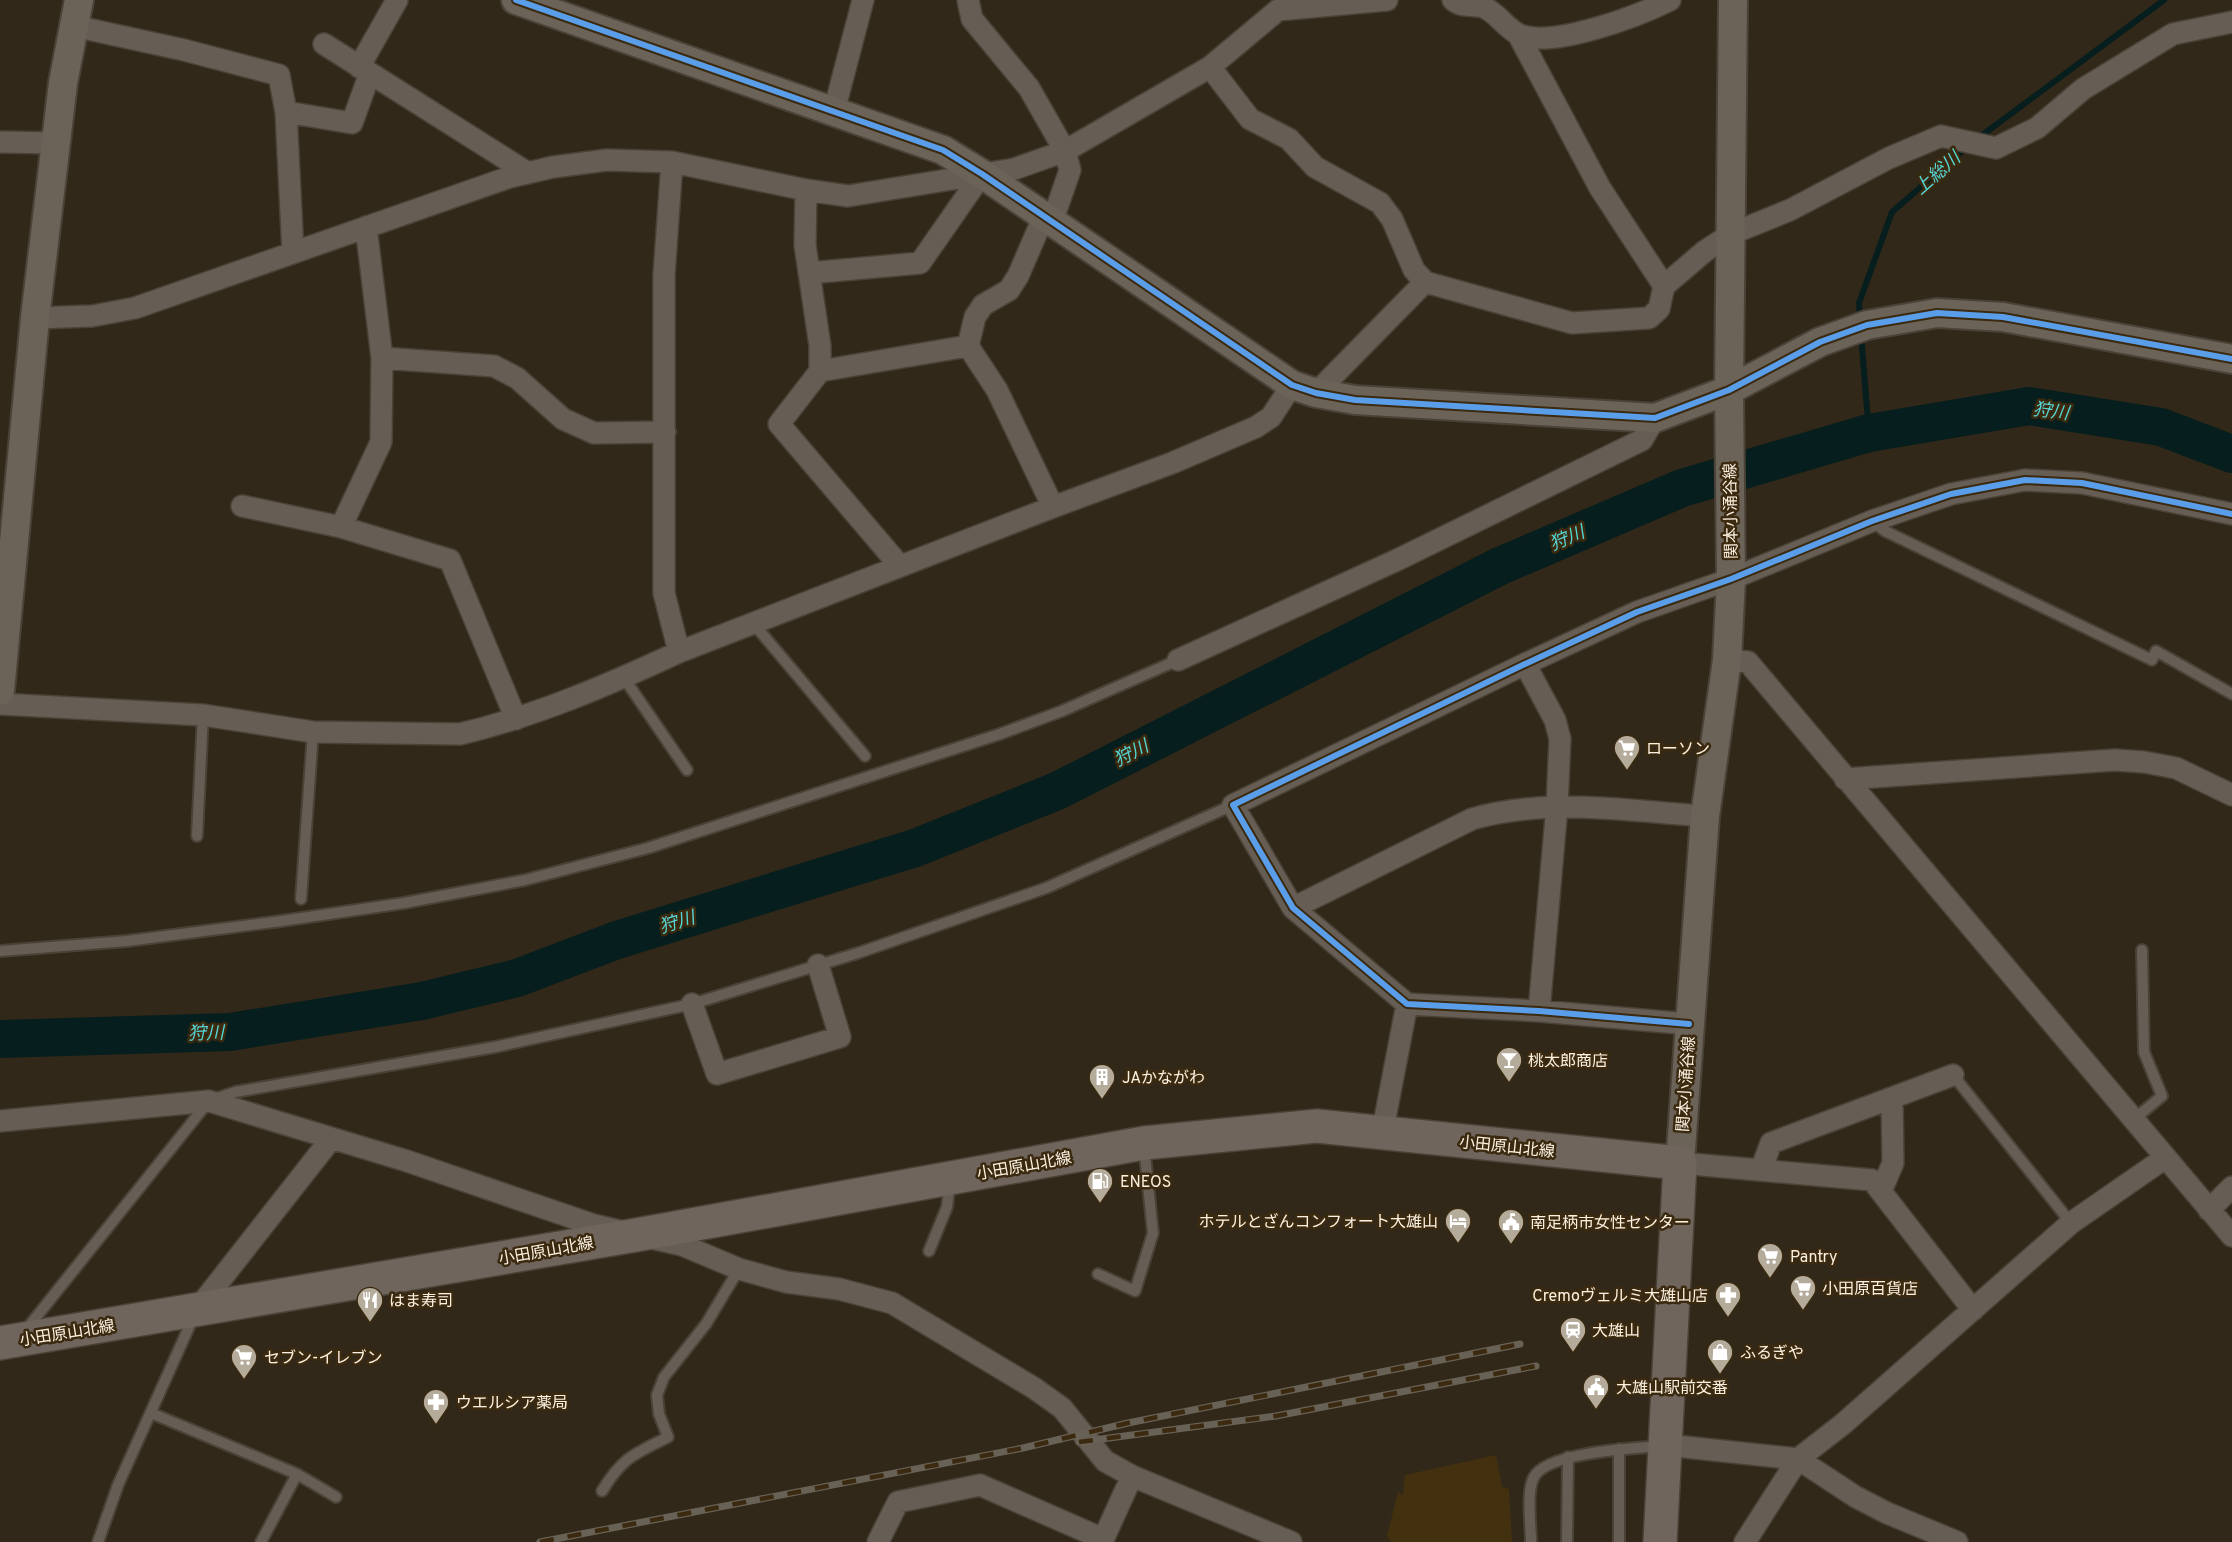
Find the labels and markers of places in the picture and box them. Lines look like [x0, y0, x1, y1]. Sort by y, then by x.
supermarket icon: ローソン [1612, 733, 1642, 771]
place label: ローソン [1646, 740, 1710, 760]
bar icon: 桃太郎商店 [1494, 1045, 1524, 1083]
place label: 桃太郎商店 [1528, 1052, 1608, 1072]
building icon: JAかながわ [1087, 1062, 1117, 1100]
place label: JAかながわ [1122, 1069, 1205, 1089]
fuel station icon: ENEOS [1085, 1166, 1115, 1204]
place label: ENEOS [1120, 1173, 1171, 1193]
hotel icon: ホテルとざんコンフォート大雄山 [1443, 1206, 1473, 1244]
public building icon: 南足柄市女性センター [1496, 1207, 1526, 1245]
place label: ホテルとざんコンフォート大雄山 [1198, 1213, 1438, 1233]
place label: 南足柄市女性センター [1530, 1214, 1690, 1234]
supermarket icon: Pantry [1755, 1241, 1785, 1279]
place label: Pantry [1790, 1248, 1837, 1268]
supermarket icon: 小田原百貨店 [1788, 1273, 1818, 1311]
pharmacy icon: Cremoヴェルミ大雄山店 [1713, 1280, 1743, 1318]
place label: 小田原百貨店 [1822, 1280, 1918, 1300]
restaurant icon: はま寿司 [355, 1285, 385, 1323]
place label: Cremoヴェルミ大雄山店 [1532, 1287, 1708, 1307]
place label: はま寿司 [389, 1292, 453, 1312]
station icon: 大雄山 [1558, 1315, 1588, 1353]
place label: 大雄山 [1592, 1322, 1640, 1342]
shop icon: ふるぎや [1705, 1337, 1735, 1375]
supermarket icon: セブン-イレブン [229, 1342, 259, 1380]
place label: ふるぎや [1740, 1344, 1804, 1364]
place label: セブン-イレブン [264, 1349, 382, 1369]
public building icon: 大雄山駅前交番 [1581, 1372, 1611, 1410]
place label: 大雄山駅前交番 [1616, 1379, 1728, 1399]
pharmacy icon: ウエルシア薬局 [421, 1387, 451, 1425]
place label: ウエルシア薬局 [456, 1394, 568, 1414]

